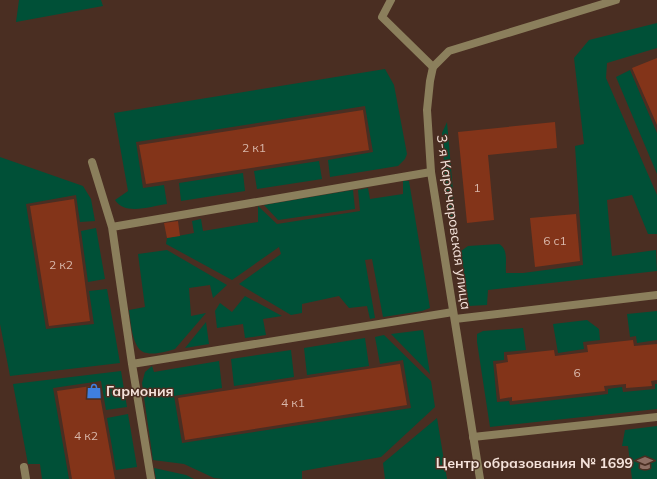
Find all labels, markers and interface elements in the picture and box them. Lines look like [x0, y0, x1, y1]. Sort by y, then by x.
street label: 3-я Карачаровская улица [433, 133, 475, 311]
house number: 2 к1 [242, 140, 266, 155]
house number: 1 [473, 180, 481, 195]
house number: 6 с1 [543, 233, 567, 248]
house number: 2 к2 [49, 257, 73, 272]
house number: 6 [573, 365, 581, 380]
shop icon: Гармония [85, 382, 103, 400]
place label: Гармония [106, 382, 174, 400]
house number: 4 к1 [281, 395, 305, 410]
house number: 4 к2 [74, 428, 98, 443]
place label: Центр образования № 1699 [436, 454, 633, 472]
school or university icon: Центр образования № 1699 [636, 454, 654, 472]

